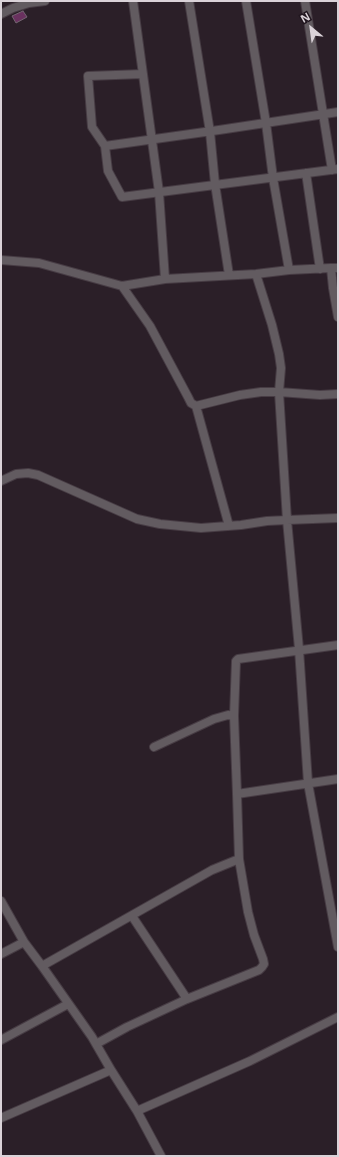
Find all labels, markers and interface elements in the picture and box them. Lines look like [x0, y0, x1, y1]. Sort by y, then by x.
north arrow [291, 8, 331, 48]
text: N [297, 8, 312, 26]

